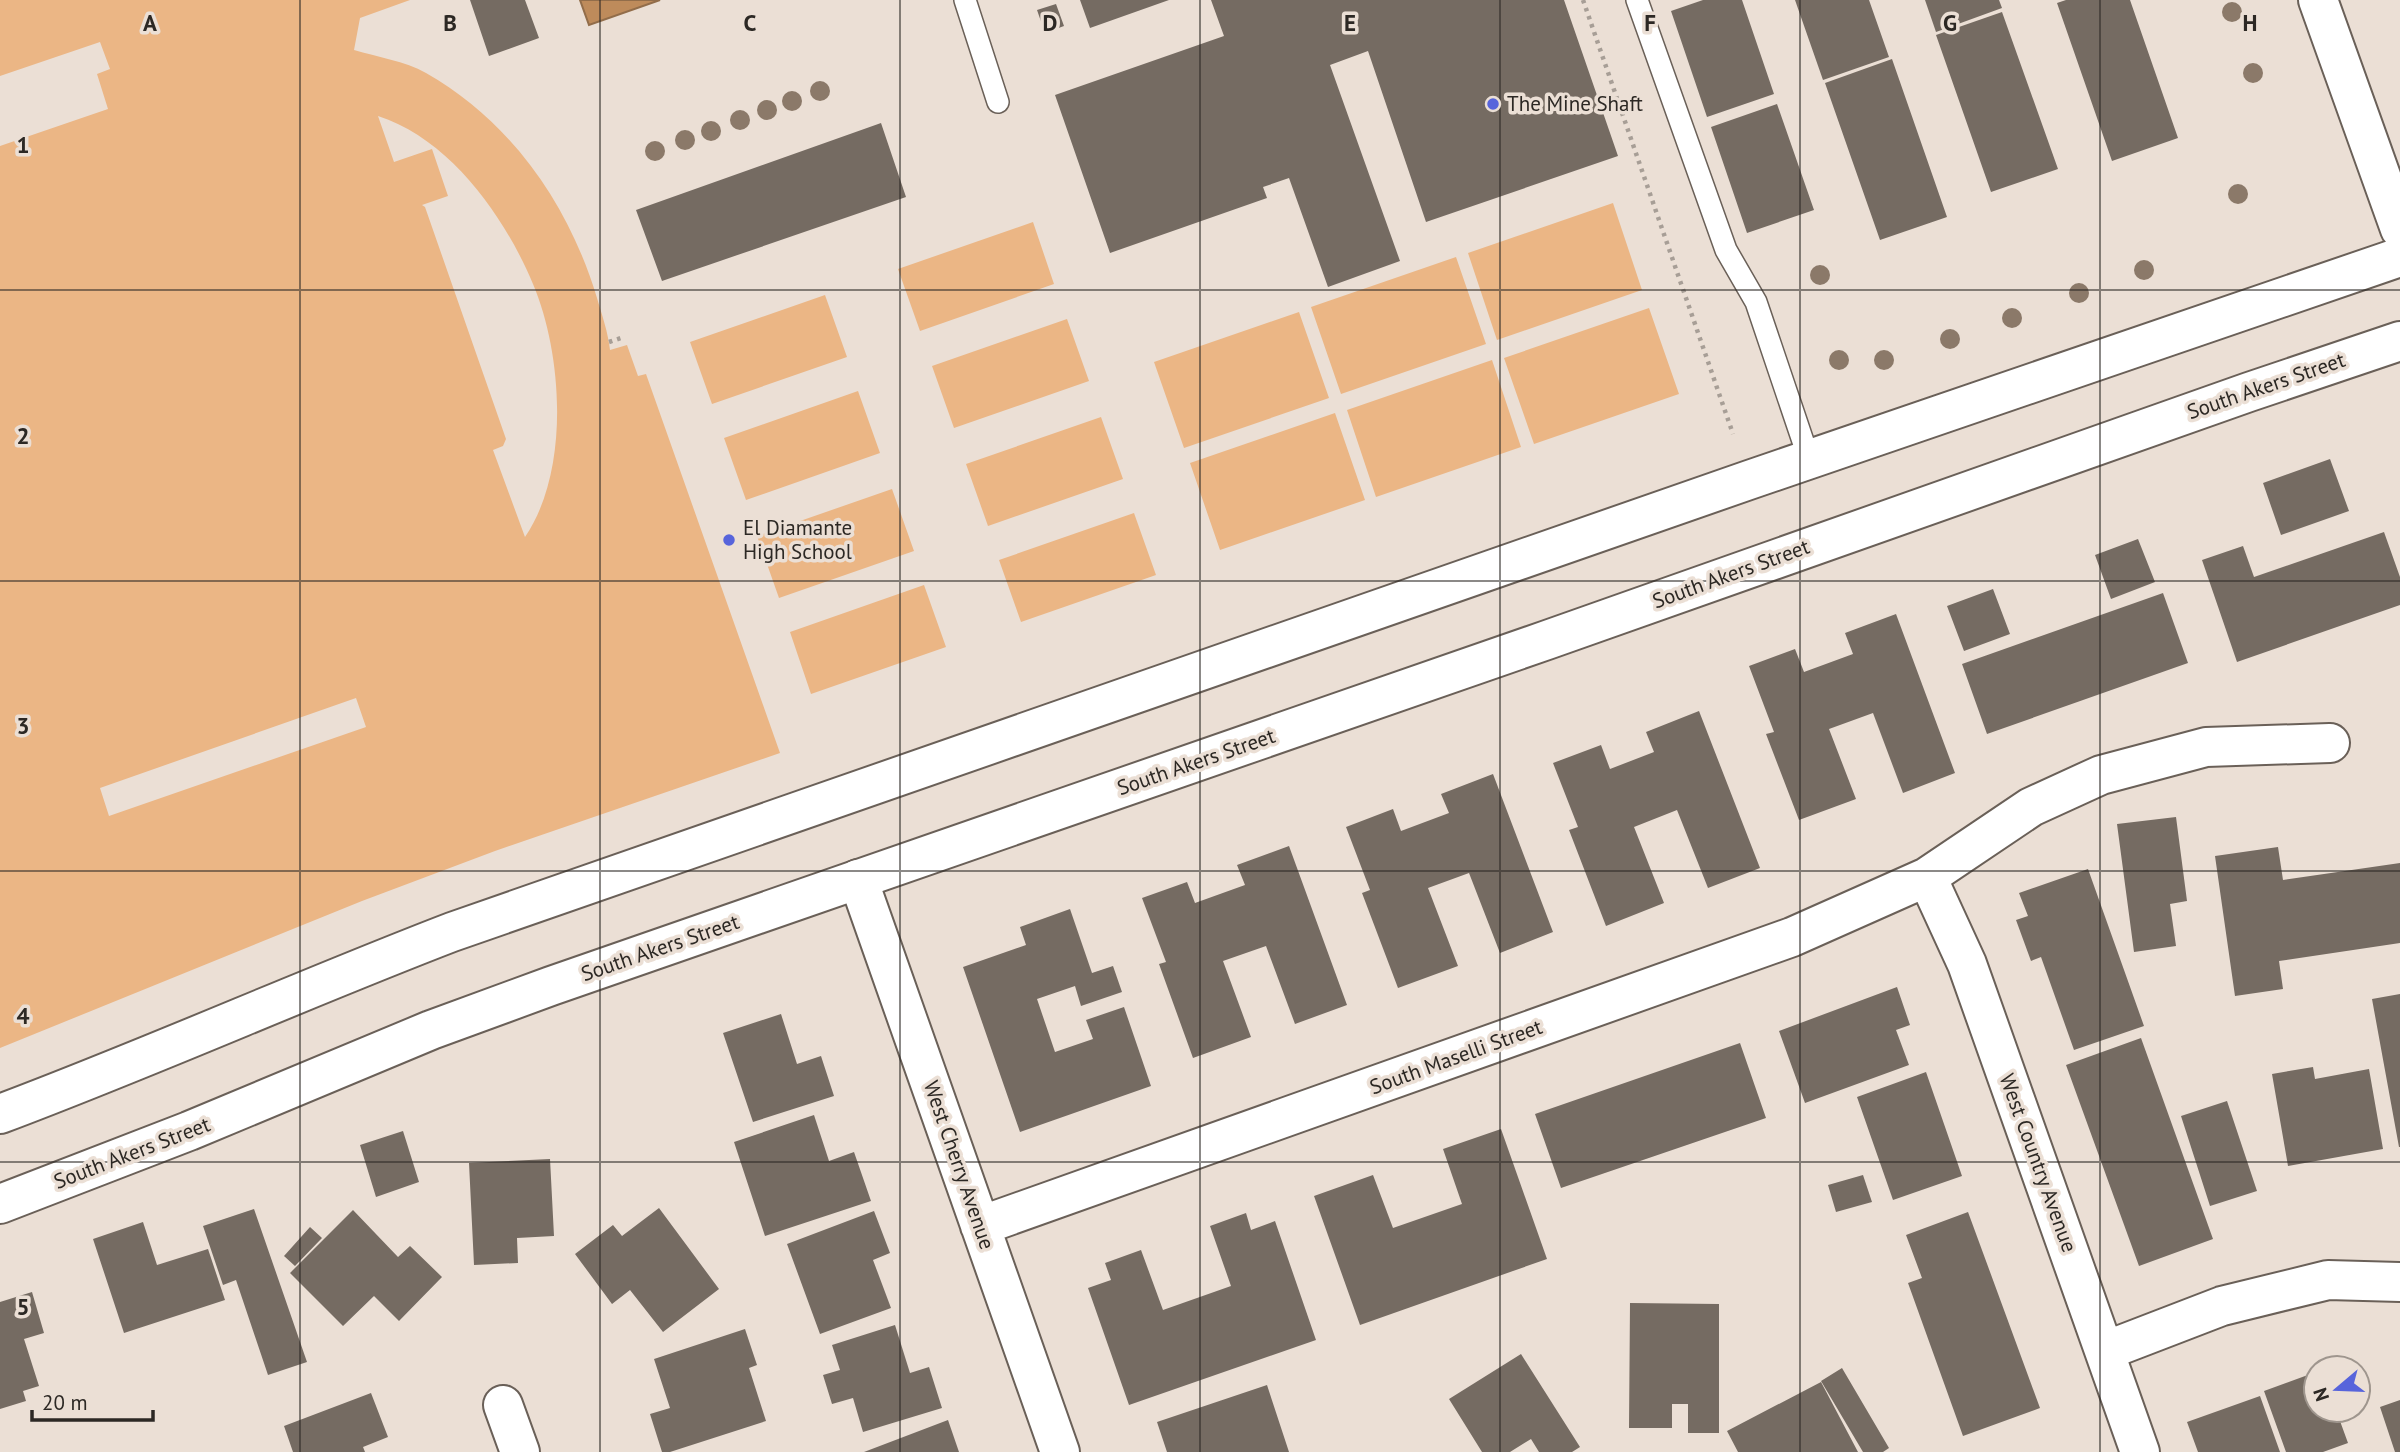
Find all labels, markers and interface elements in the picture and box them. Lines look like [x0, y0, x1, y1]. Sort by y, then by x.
text: A [143, 8, 157, 37]
text: B [443, 8, 457, 37]
text: C [744, 8, 757, 37]
text: D [1043, 8, 1057, 37]
text: E [1344, 8, 1356, 37]
text: F [1644, 8, 1656, 37]
text: G [1943, 8, 1957, 37]
text: H [2243, 8, 2257, 37]
place label: The Mine Shaft [1507, 90, 1643, 117]
marker: The Mine Shaft [1485, 96, 1501, 112]
text: 1 [16, 130, 30, 159]
street label: South Akers Street [2183, 346, 2348, 425]
text: 2 [16, 421, 30, 450]
place label: El Diamante High School [743, 514, 852, 565]
marker: El Diamante High School [721, 532, 737, 548]
street label: South Akers Street [1649, 533, 1813, 614]
text: 3 [16, 711, 30, 740]
street label: South Akers Street [1113, 722, 1278, 801]
street label: South Akers Street [577, 908, 742, 987]
text: 4 [16, 1001, 30, 1030]
street label: South Maselli Street [1366, 1013, 1546, 1100]
street label: West Country Avenue [1994, 1070, 2083, 1256]
street label: West Cherry Avenue [918, 1077, 1001, 1253]
street label: South Akers Street [50, 1110, 214, 1195]
text: 5 [16, 1292, 30, 1321]
north arrow [2302, 1354, 2372, 1424]
scale bar [32, 1378, 152, 1422]
text: N [2308, 1385, 2334, 1404]
text: 20 m [42, 1389, 88, 1416]

